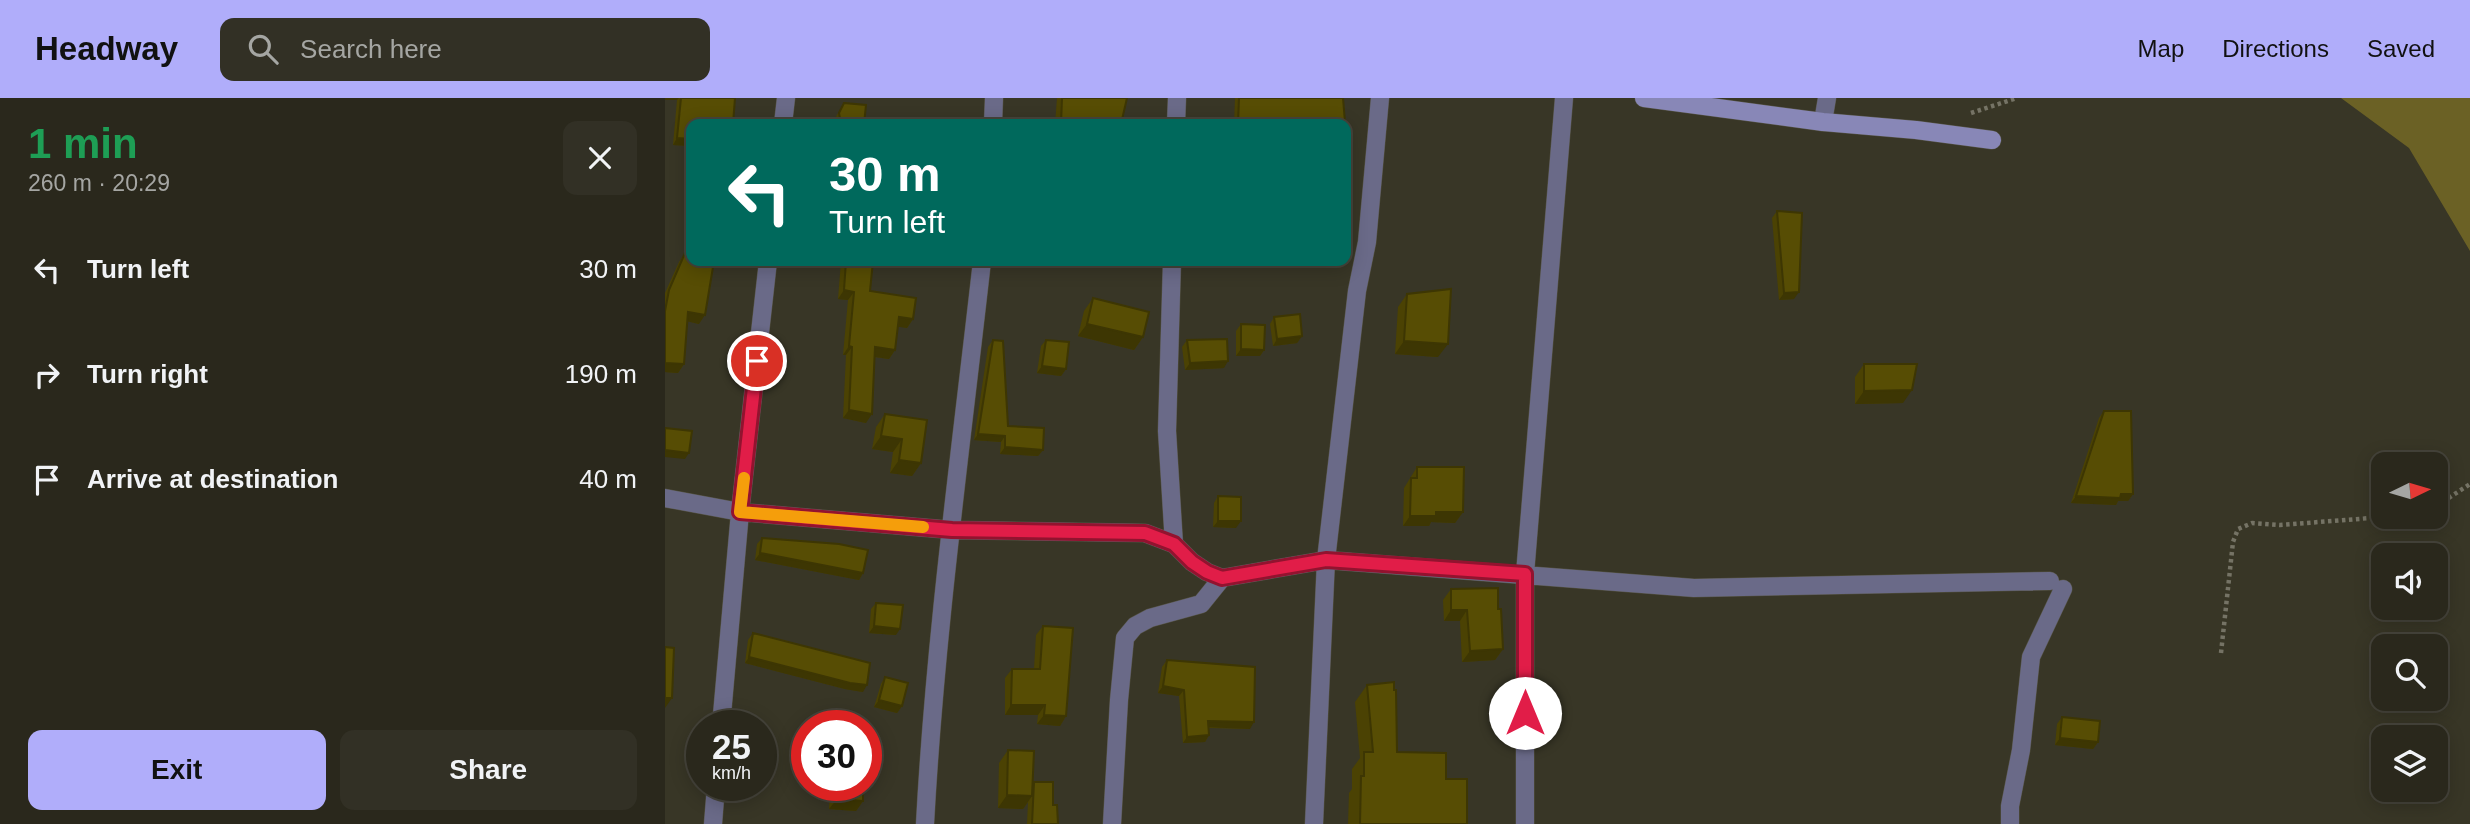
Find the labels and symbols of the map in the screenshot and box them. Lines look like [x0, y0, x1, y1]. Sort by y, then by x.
pin [727, 331, 787, 391]
north arrow [2371, 452, 2448, 528]
position arrow [1488, 676, 1562, 750]
speed limit sign: 30 [791, 710, 882, 801]

